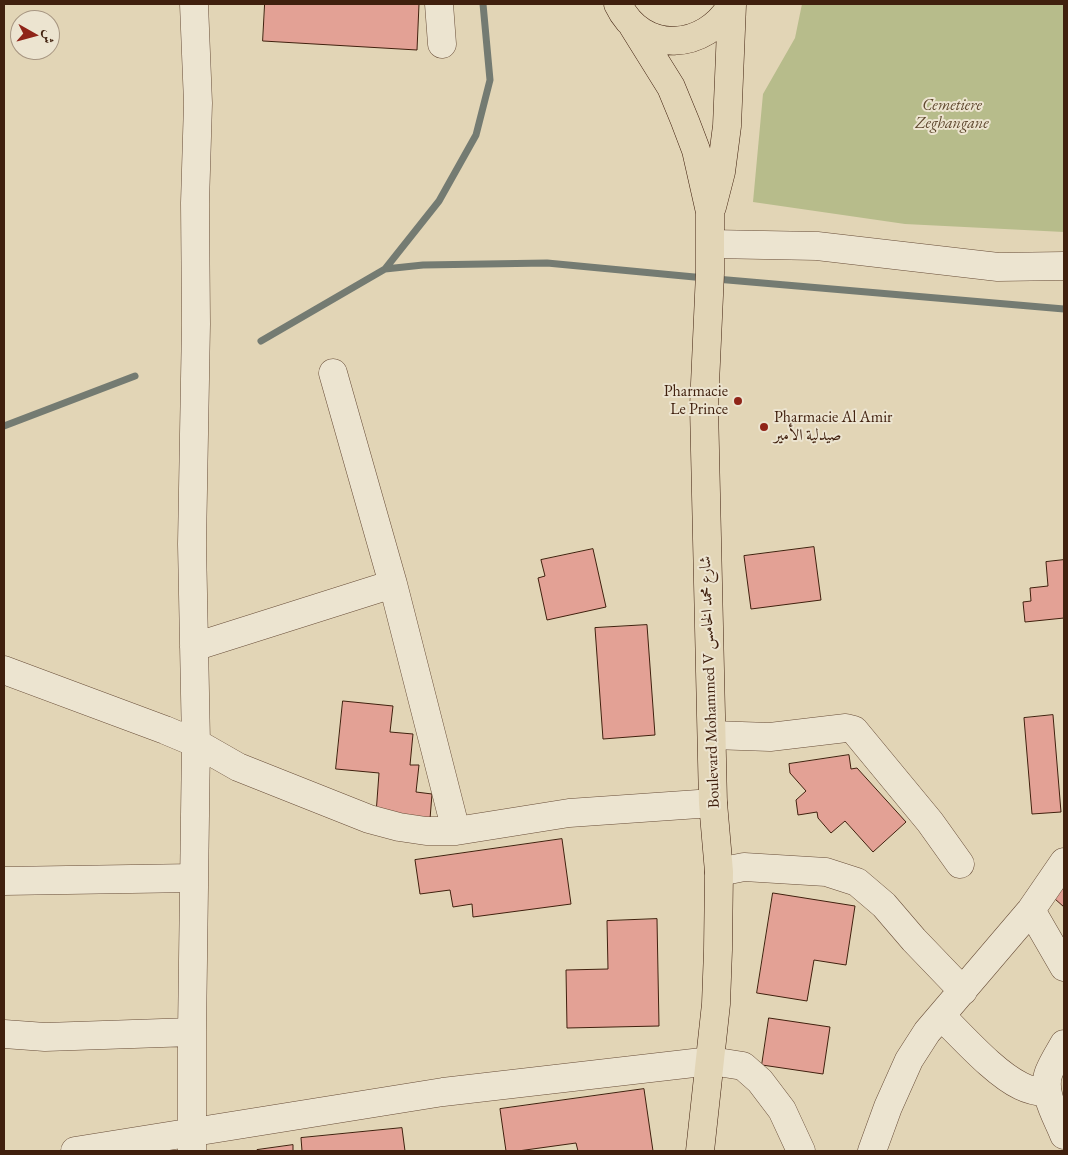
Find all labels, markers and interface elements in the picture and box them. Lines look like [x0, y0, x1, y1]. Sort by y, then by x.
north arrow [10, 10, 60, 60]
text: ش [39, 29, 59, 45]
park label: Cemetiere Zeghangane [915, 96, 989, 134]
place label: Pharmacie Le Prince [664, 382, 728, 420]
marker: Pharmacie Le Prince [732, 395, 744, 407]
place label: Pharmacie Al Amir صيدلية الأمير [774, 408, 892, 446]
marker: Pharmacie Al Amir صيدلية الأمير [758, 421, 770, 433]
street label: Boulevard Mohammed V شارع محمد الخامس [696, 556, 724, 808]

